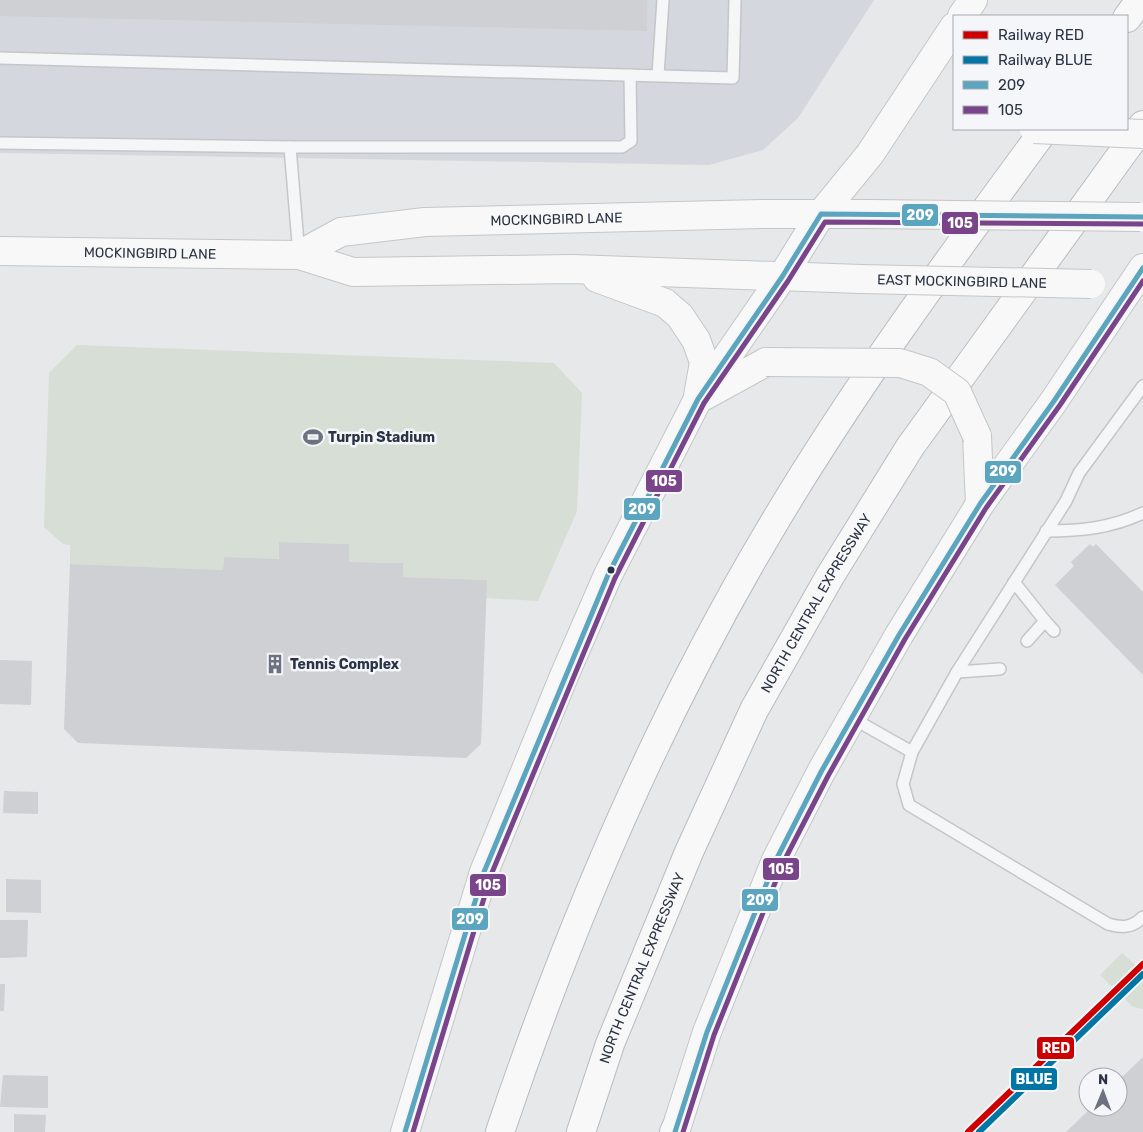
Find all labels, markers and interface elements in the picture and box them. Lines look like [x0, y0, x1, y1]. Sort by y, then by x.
legend [953, 15, 1128, 130]
text: Railway RED [998, 26, 1084, 44]
text: Railway BLUE [998, 51, 1093, 69]
text: 209 [998, 76, 1025, 94]
text: 105 [998, 101, 1023, 119]
line badge: 209 [901, 203, 939, 227]
text: 209 [906, 207, 934, 224]
street label: MOCKINGBIRD LANE [490, 209, 623, 229]
line badge: 105 [941, 211, 979, 235]
text: 105 [947, 215, 973, 232]
street label: MOCKINGBIRD LANE [84, 244, 216, 263]
street label: EAST MOCKINGBIRD LANE [877, 271, 1047, 292]
sports icon: Turpin Stadium [302, 426, 324, 448]
place label: Turpin Stadium [328, 429, 435, 446]
line badge: 209 [984, 460, 1022, 484]
text: 209 [989, 463, 1017, 480]
line badge: 105 [645, 469, 683, 493]
text: 105 [651, 473, 677, 490]
line badge: 209 [623, 497, 661, 521]
text: 209 [628, 501, 656, 518]
street label: NORTH CENTRAL EXPRESSWAY [758, 511, 875, 696]
unlabelled marker [606, 565, 616, 575]
building icon: Tennis Complex [264, 653, 286, 675]
place label: Tennis Complex [290, 656, 400, 673]
line badge: 105 [762, 857, 800, 881]
text: 105 [768, 861, 794, 878]
street label: NORTH CENTRAL EXPRESSWAY [596, 870, 689, 1066]
line badge: 105 [469, 873, 507, 897]
text: 105 [475, 877, 501, 894]
line badge: 209 [741, 888, 779, 912]
text: 209 [746, 892, 774, 909]
line badge: 209 [451, 907, 489, 931]
text: 209 [456, 911, 484, 928]
line badge: RED [1036, 1036, 1075, 1060]
text: RED [1042, 1040, 1070, 1057]
line badge: BLUE [1010, 1067, 1058, 1091]
north arrow [1078, 1067, 1128, 1117]
text: BLUE [1015, 1071, 1053, 1088]
text: N [1098, 1071, 1108, 1088]

